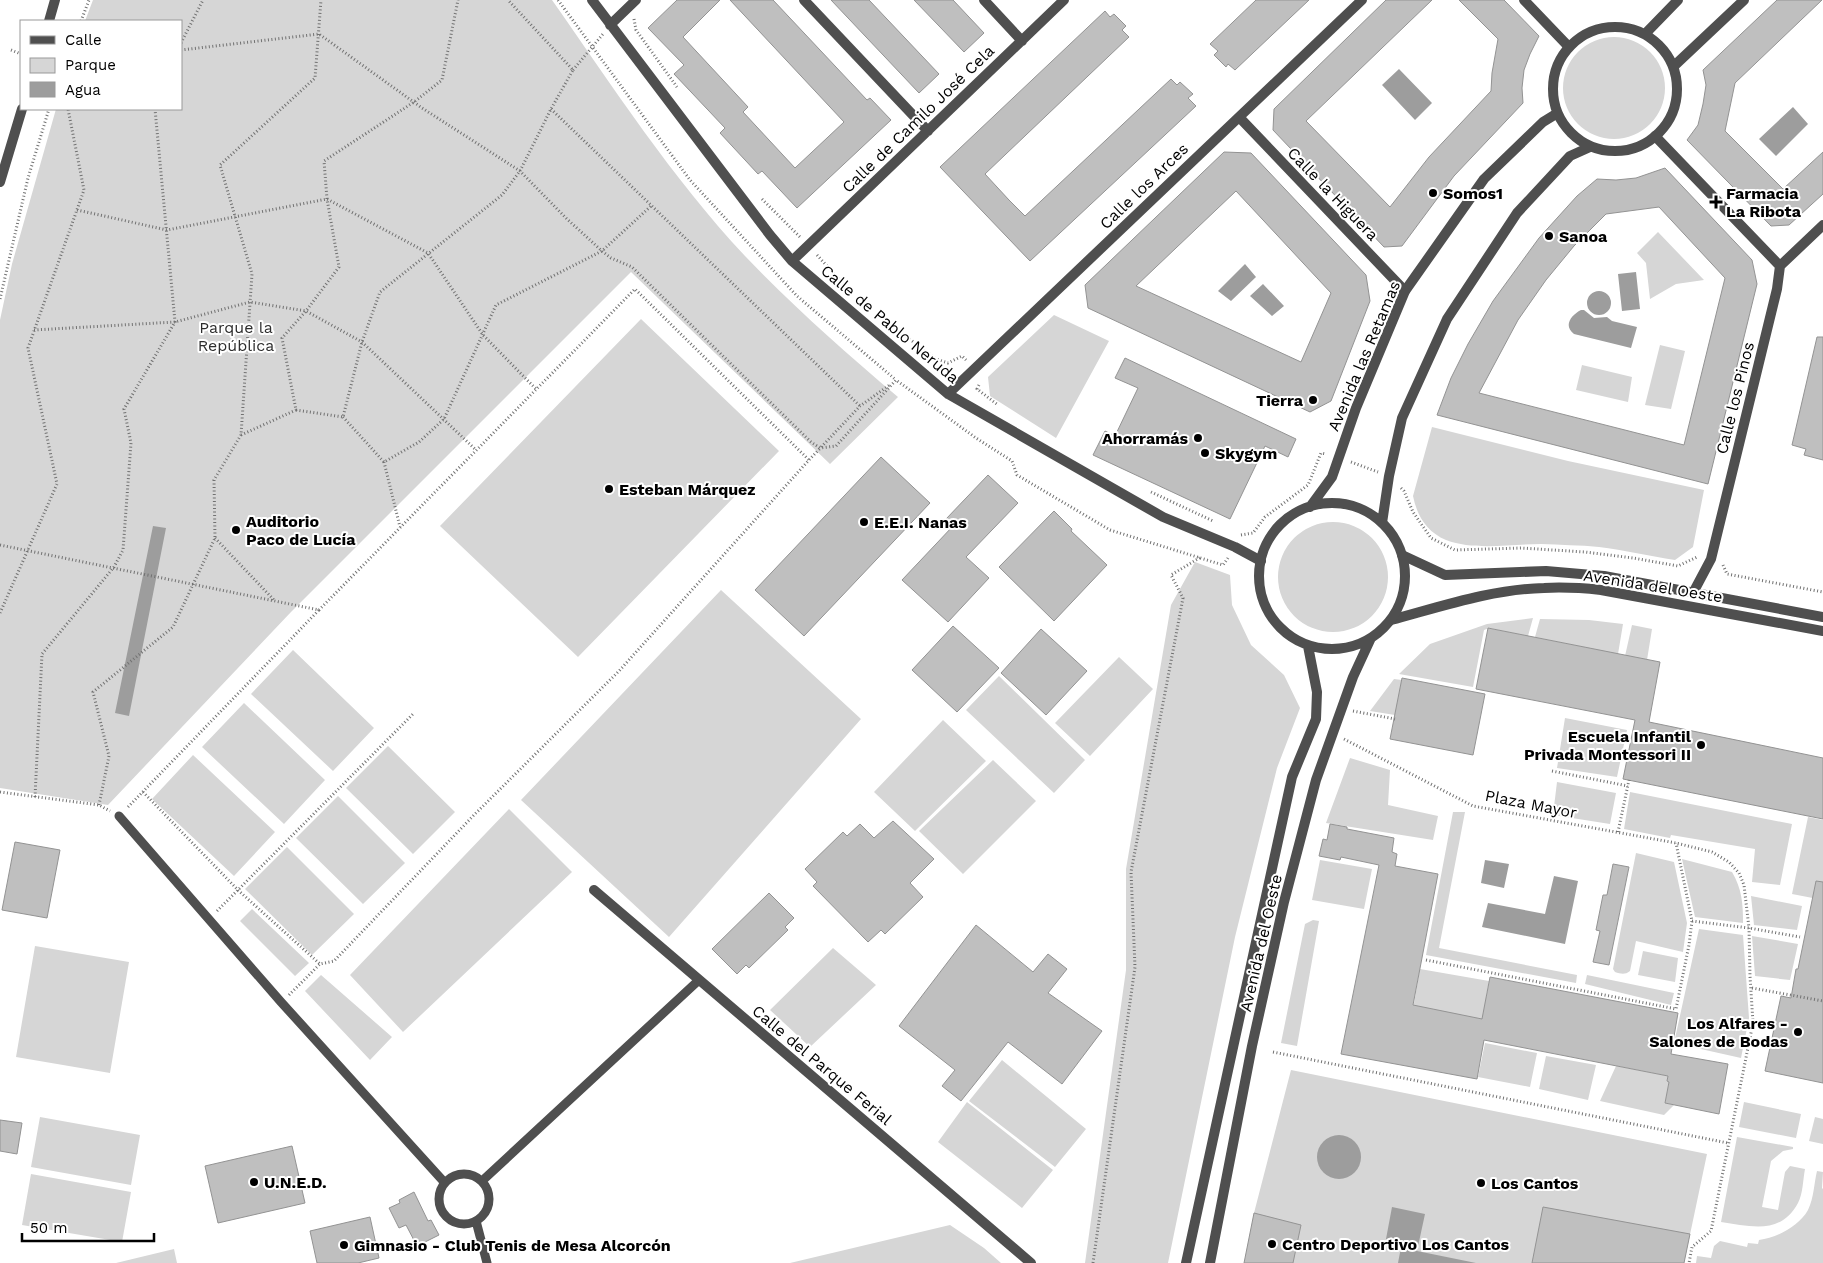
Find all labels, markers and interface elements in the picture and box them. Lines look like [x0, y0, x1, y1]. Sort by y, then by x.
legend [20, 20, 182, 110]
text: Calle [65, 31, 102, 49]
street label: Calle de Camilo José Cela [838, 41, 998, 197]
text: Parque [65, 56, 116, 74]
text: Agua [65, 81, 101, 99]
street label: Calle los Arces [1096, 139, 1192, 233]
street label: Calle la Higuera [1284, 143, 1382, 245]
place label: Somos1 [1443, 184, 1503, 203]
place label: Farmacia La Ribota [1726, 184, 1802, 221]
marker: Somos1 [1427, 187, 1439, 199]
marker: Farmacia La Ribota [1710, 196, 1722, 208]
place label: Sanoa [1559, 227, 1608, 246]
marker: Sanoa [1543, 230, 1555, 242]
street label: Calle de Pablo Neruda [817, 261, 963, 387]
street label: Avenida las Retamas [1324, 278, 1404, 434]
park label: Parque la República [198, 318, 274, 355]
street label: Calle los Pinos [1712, 340, 1758, 456]
place label: Tierra [1256, 391, 1304, 410]
marker: Tierra [1307, 394, 1319, 406]
place label: Ahorramás [1102, 429, 1188, 448]
marker: Ahorramás [1192, 432, 1204, 444]
place label: Skygym [1215, 444, 1277, 463]
marker: Skygym [1199, 447, 1211, 459]
place label: Esteban Márquez [619, 480, 756, 499]
marker: Esteban Márquez [603, 483, 615, 495]
place label: Auditorio Paco de Lucía [246, 512, 356, 549]
place label: E.E.I. Nanas [874, 513, 967, 532]
marker: E.E.I. Nanas [858, 516, 870, 528]
marker: Auditorio Paco de Lucía [230, 524, 242, 536]
street label: Avenida del Oeste [1582, 566, 1724, 606]
place label: Escuela Infantil Privada Montessori II [1524, 727, 1692, 764]
marker: Escuela Infantil Privada Montessori II [1695, 739, 1707, 751]
street label: Plaza Mayor [1484, 786, 1579, 822]
street label: Avenida del Oeste [1236, 872, 1286, 1014]
street label: Calle del Parque Ferial [748, 1001, 896, 1129]
place label: Los Alfares - Salones de Bodas [1649, 1014, 1788, 1051]
marker: Los Alfares - Salones de Bodas [1792, 1026, 1804, 1038]
place label: U.N.E.D. [264, 1173, 327, 1192]
place label: Los Cantos [1491, 1174, 1579, 1193]
marker: U.N.E.D. [248, 1176, 260, 1188]
marker: Los Cantos [1475, 1177, 1487, 1189]
scale bar [22, 1210, 155, 1242]
text: 50 m [30, 1219, 67, 1237]
place label: Centro Deportivo Los Cantos [1282, 1235, 1509, 1254]
place label: Gimnasio - Club Tenis de Mesa Alcorcón [354, 1236, 671, 1255]
marker: Centro Deportivo Los Cantos [1266, 1238, 1278, 1250]
marker: Gimnasio - Club Tenis de Mesa Alcorcón [338, 1239, 350, 1251]

